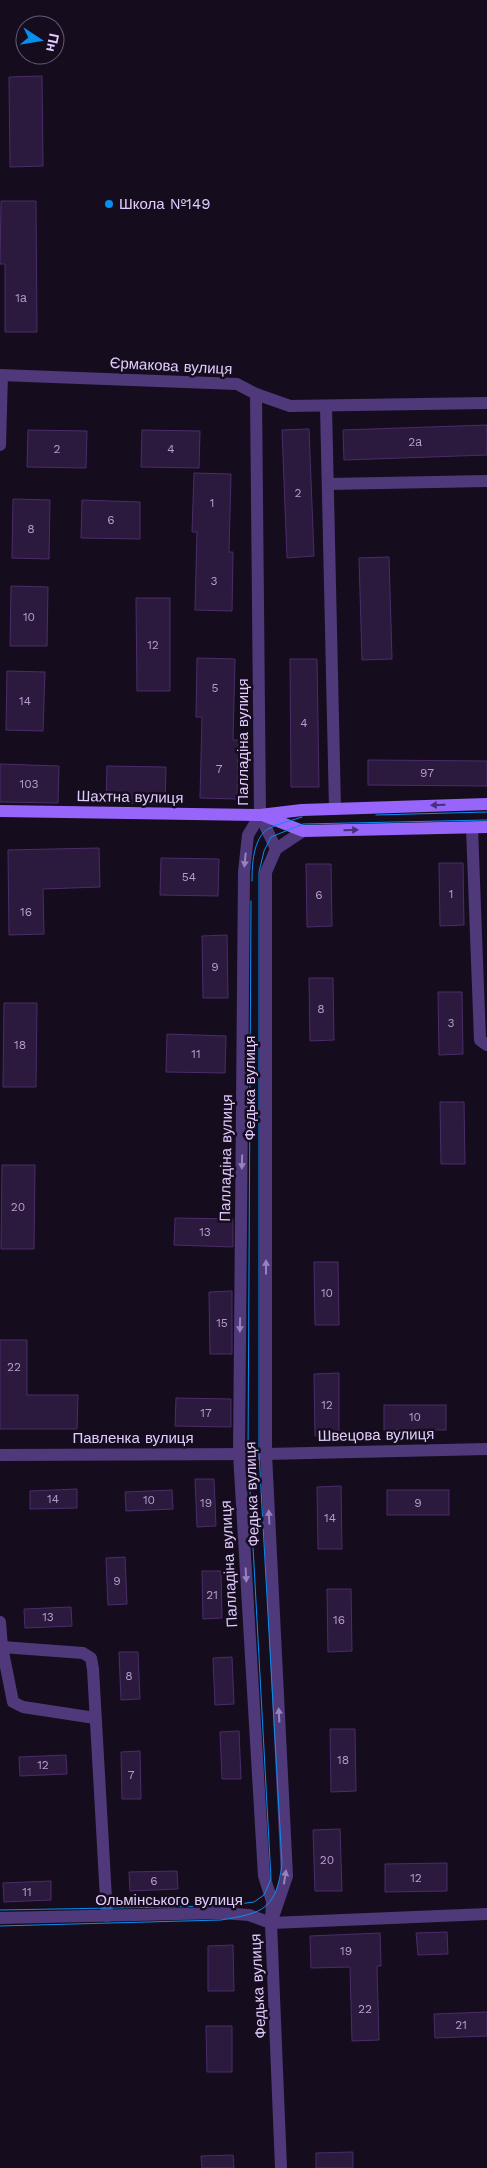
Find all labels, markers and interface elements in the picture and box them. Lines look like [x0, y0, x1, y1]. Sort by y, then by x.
north arrow [15, 15, 65, 65]
text: Пн [43, 32, 62, 53]
place label: Школа №149 [119, 195, 210, 213]
marker: Школа №149 [103, 198, 115, 210]
house number: 1а [15, 291, 27, 305]
street label: Єрмакова вулиця [109, 354, 233, 378]
house number: 2а [408, 435, 422, 449]
house number: 2 [54, 442, 61, 456]
house number: 4 [167, 442, 175, 456]
house number: 2 [295, 486, 302, 500]
house number: 1 [210, 496, 214, 510]
house number: 6 [107, 513, 115, 527]
house number: 8 [27, 522, 35, 536]
house number: 3 [211, 574, 218, 588]
house number: 10 [23, 610, 35, 624]
house number: 12 [147, 638, 159, 652]
street label: Палладіна вулиця [234, 678, 252, 806]
house number: 5 [212, 681, 219, 695]
house number: 14 [19, 694, 31, 708]
house number: 4 [300, 716, 308, 730]
house number: 7 [216, 762, 223, 776]
house number: 97 [420, 766, 434, 780]
house number: 103 [20, 777, 38, 791]
street label: Шахтна вулиця [77, 787, 183, 807]
one-way arrow [430, 802, 446, 810]
one-way arrow [344, 826, 360, 834]
one-way arrow [241, 852, 249, 868]
house number: 54 [182, 870, 196, 884]
house number: 1 [449, 887, 453, 901]
house number: 6 [315, 888, 323, 902]
house number: 16 [20, 905, 32, 919]
house number: 9 [211, 960, 219, 974]
house number: 8 [317, 1002, 325, 1016]
house number: 3 [448, 1016, 455, 1030]
street label: Федька вулиця [241, 1036, 259, 1141]
house number: 18 [14, 1038, 26, 1052]
house number: 11 [191, 1047, 201, 1061]
street label: Палладіна вулиця [216, 1094, 236, 1222]
one-way arrow [238, 1155, 246, 1171]
house number: 20 [11, 1200, 25, 1214]
house number: 13 [199, 1225, 211, 1239]
one-way arrow [262, 1259, 270, 1275]
house number: 10 [321, 1286, 333, 1300]
house number: 15 [216, 1316, 228, 1330]
one-way arrow [236, 1317, 244, 1333]
house number: 22 [7, 1360, 21, 1374]
house number: 12 [321, 1398, 333, 1412]
house number: 17 [200, 1406, 212, 1420]
house number: 10 [409, 1410, 421, 1424]
street label: Швецова вулиця [318, 1425, 434, 1445]
street label: Павленка вулиця [72, 1429, 194, 1447]
street label: Федька вулиця [241, 1441, 263, 1547]
house number: 14 [47, 1492, 59, 1506]
house number: 10 [143, 1493, 155, 1507]
house number: 19 [200, 1496, 212, 1510]
house number: 9 [414, 1496, 422, 1510]
street label: Палладіна вулиця [217, 1500, 241, 1628]
one-way arrow [265, 1509, 273, 1525]
house number: 14 [324, 1511, 336, 1525]
one-way arrow [243, 1567, 251, 1583]
house number: 9 [113, 1574, 121, 1588]
house number: 21 [206, 1588, 218, 1602]
house number: 13 [42, 1610, 54, 1624]
house number: 16 [333, 1613, 345, 1627]
house number: 8 [125, 1669, 133, 1683]
one-way arrow [274, 1706, 282, 1722]
house number: 18 [337, 1753, 349, 1767]
house number: 12 [37, 1758, 49, 1772]
house number: 7 [128, 1768, 135, 1782]
house number: 20 [320, 1853, 334, 1867]
one-way arrow [281, 1868, 289, 1884]
house number: 12 [410, 1871, 422, 1885]
house number: 6 [150, 1874, 158, 1888]
house number: 11 [22, 1885, 32, 1899]
street label: Ольмінського вулиця [95, 1891, 243, 1909]
street label: Федька вулиця [246, 1933, 270, 2039]
house number: 19 [340, 1944, 352, 1958]
house number: 22 [358, 2002, 372, 2016]
house number: 21 [455, 2018, 467, 2032]

